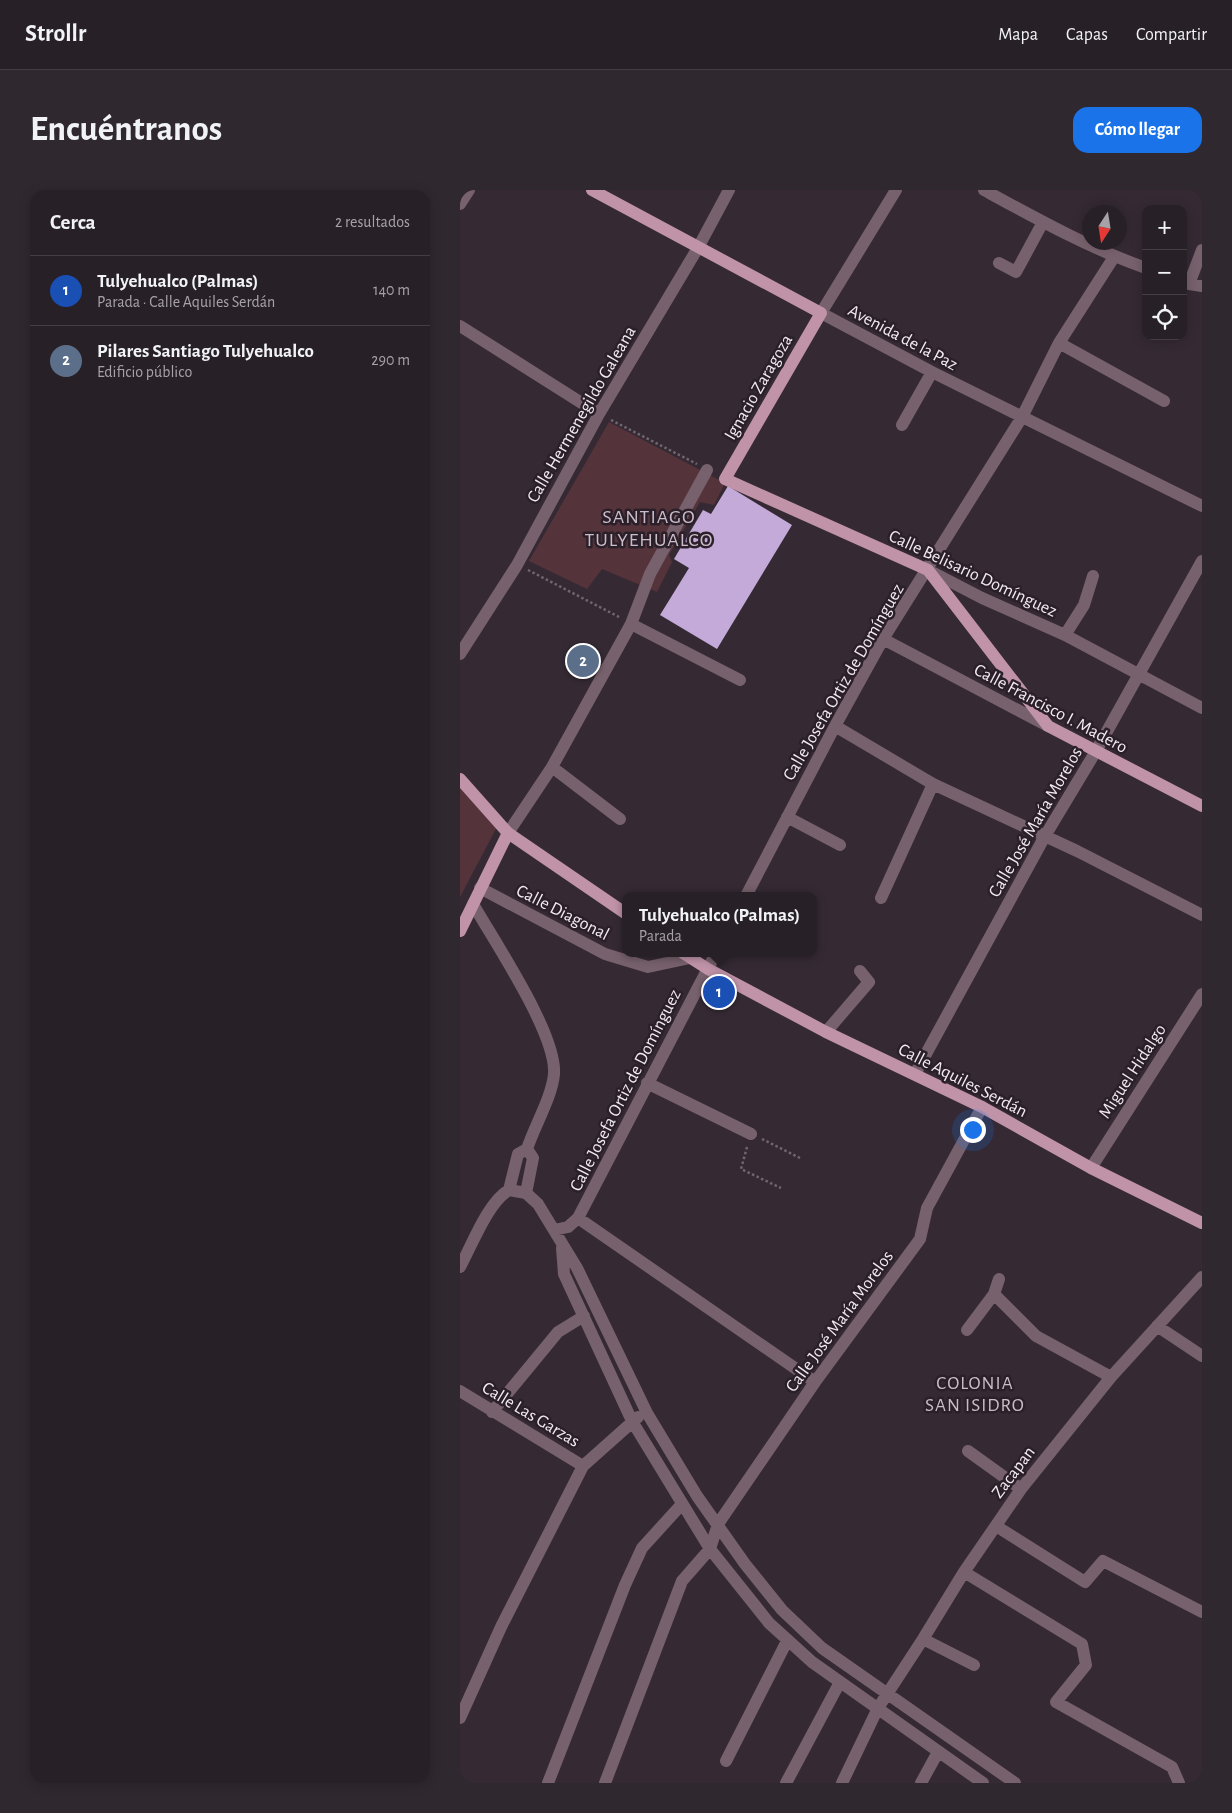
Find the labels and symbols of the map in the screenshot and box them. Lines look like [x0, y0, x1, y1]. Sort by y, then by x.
north arrow [1082, 205, 1127, 250]
street label: Avenida de la Paz [845, 302, 960, 374]
street label: Calle Hermenegildo Galeana [524, 323, 640, 506]
street label: Ignacio Zaragoza [721, 332, 796, 443]
district label: SANTIAGO TULYEHUALCO [585, 507, 713, 550]
street label: Calle Belisario Domínguez [886, 527, 1059, 621]
street label: Calle Josefa Ortiz de Domínguez [780, 581, 908, 784]
pin: 2 [567, 642, 599, 680]
street label: Calle Francisco I. Madero [971, 661, 1130, 757]
street label: Calle José María Morelos [986, 744, 1086, 901]
street label: Calle Diagonal [513, 882, 612, 944]
pin: 1 [703, 973, 735, 1011]
street label: Calle Josefa Ortiz de Domínguez [567, 987, 685, 1194]
street label: Miguel Hidalgo [1096, 1021, 1170, 1122]
street label: Calle Aquiles Serdán [895, 1041, 1030, 1121]
your location [960, 1117, 986, 1143]
street label: Calle José María Morelos [783, 1248, 897, 1396]
district label: COLONIA SAN ISIDRO [925, 1374, 1025, 1415]
street label: Calle Las Garzas [479, 1379, 582, 1451]
street label: Zacapan [989, 1443, 1039, 1502]

